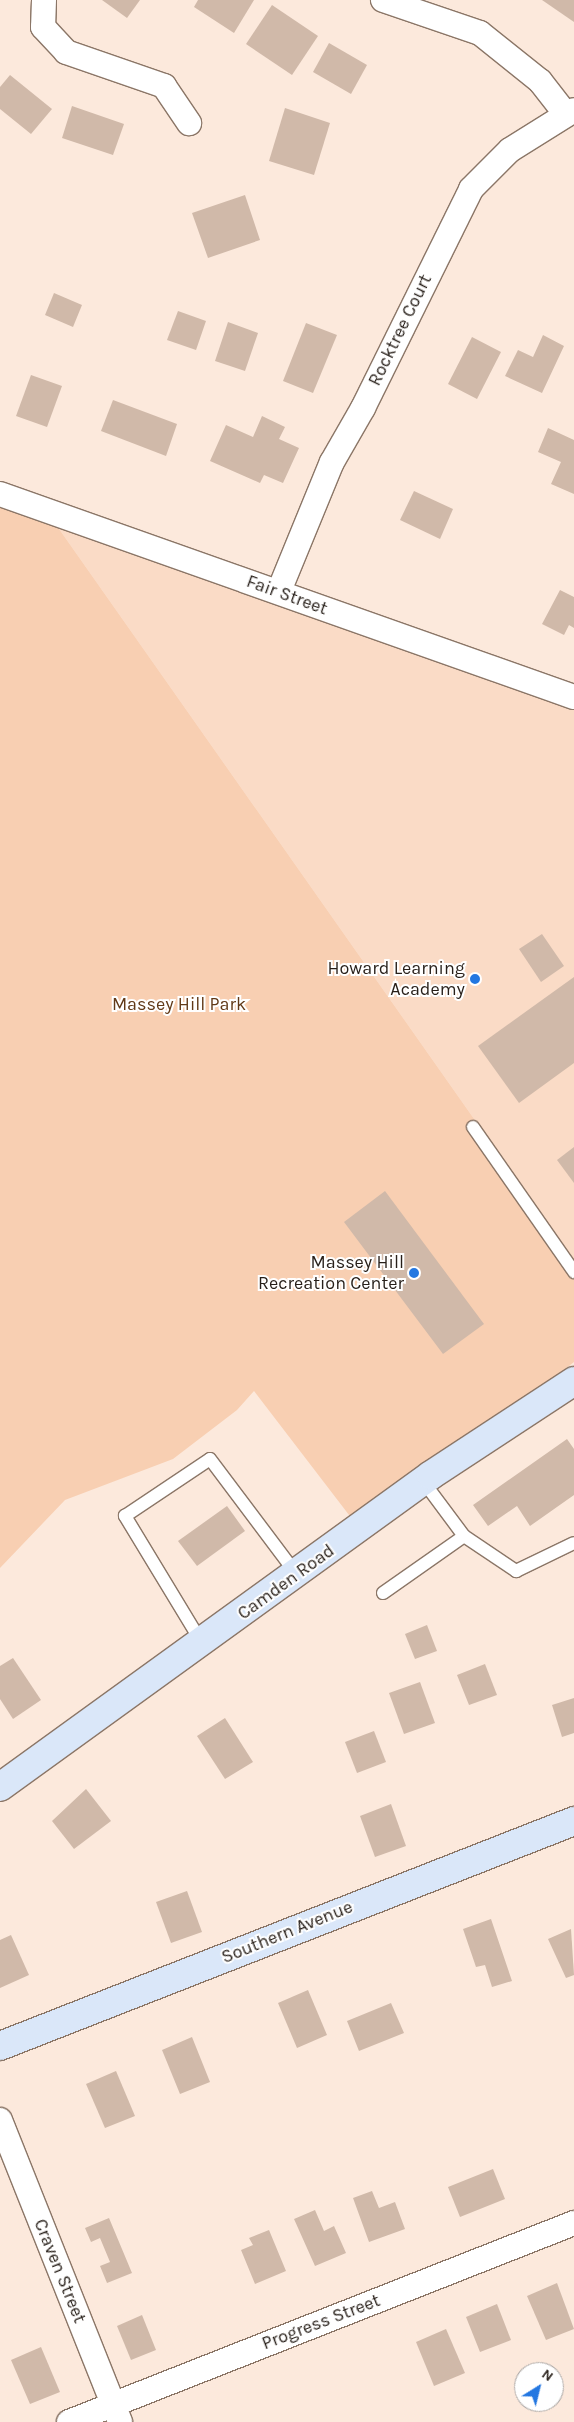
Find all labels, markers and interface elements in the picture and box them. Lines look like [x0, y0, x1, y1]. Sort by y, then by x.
street label: Rocktree Court [364, 271, 436, 389]
street label: Fair Street [244, 570, 330, 620]
place label: Howard Learning Academy [327, 958, 465, 1001]
marker: Howard Learning Academy [469, 973, 481, 985]
park label: Massey Hill Park [112, 993, 246, 1015]
place label: Massey Hill Recreation Center [258, 1252, 404, 1294]
marker: Massey Hill Recreation Center [408, 1267, 420, 1279]
street label: Camden Road [233, 1540, 339, 1624]
street label: Southern Avenue [218, 1896, 356, 1968]
street label: Craven Street [29, 2216, 91, 2326]
street label: Progress Street [259, 2290, 383, 2354]
north arrow [514, 2362, 564, 2412]
text: N [538, 2365, 557, 2385]

